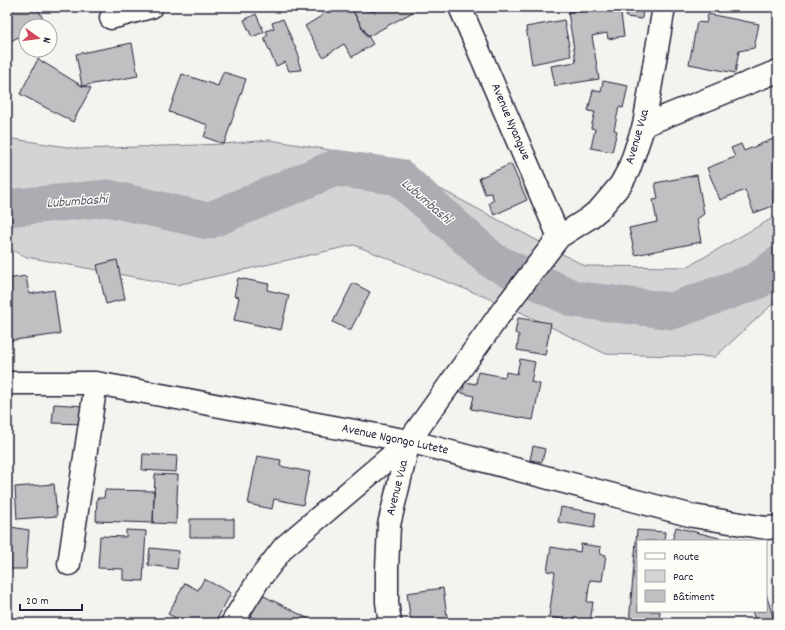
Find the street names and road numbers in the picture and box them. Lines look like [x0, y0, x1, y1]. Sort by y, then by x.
street label: Avenue Nyangwe [485, 80, 535, 164]
street label: Avenue Vua [621, 106, 655, 167]
street label: Avenue Ngongo Lutete [340, 419, 450, 461]
street label: Avenue Vua [382, 457, 414, 518]

